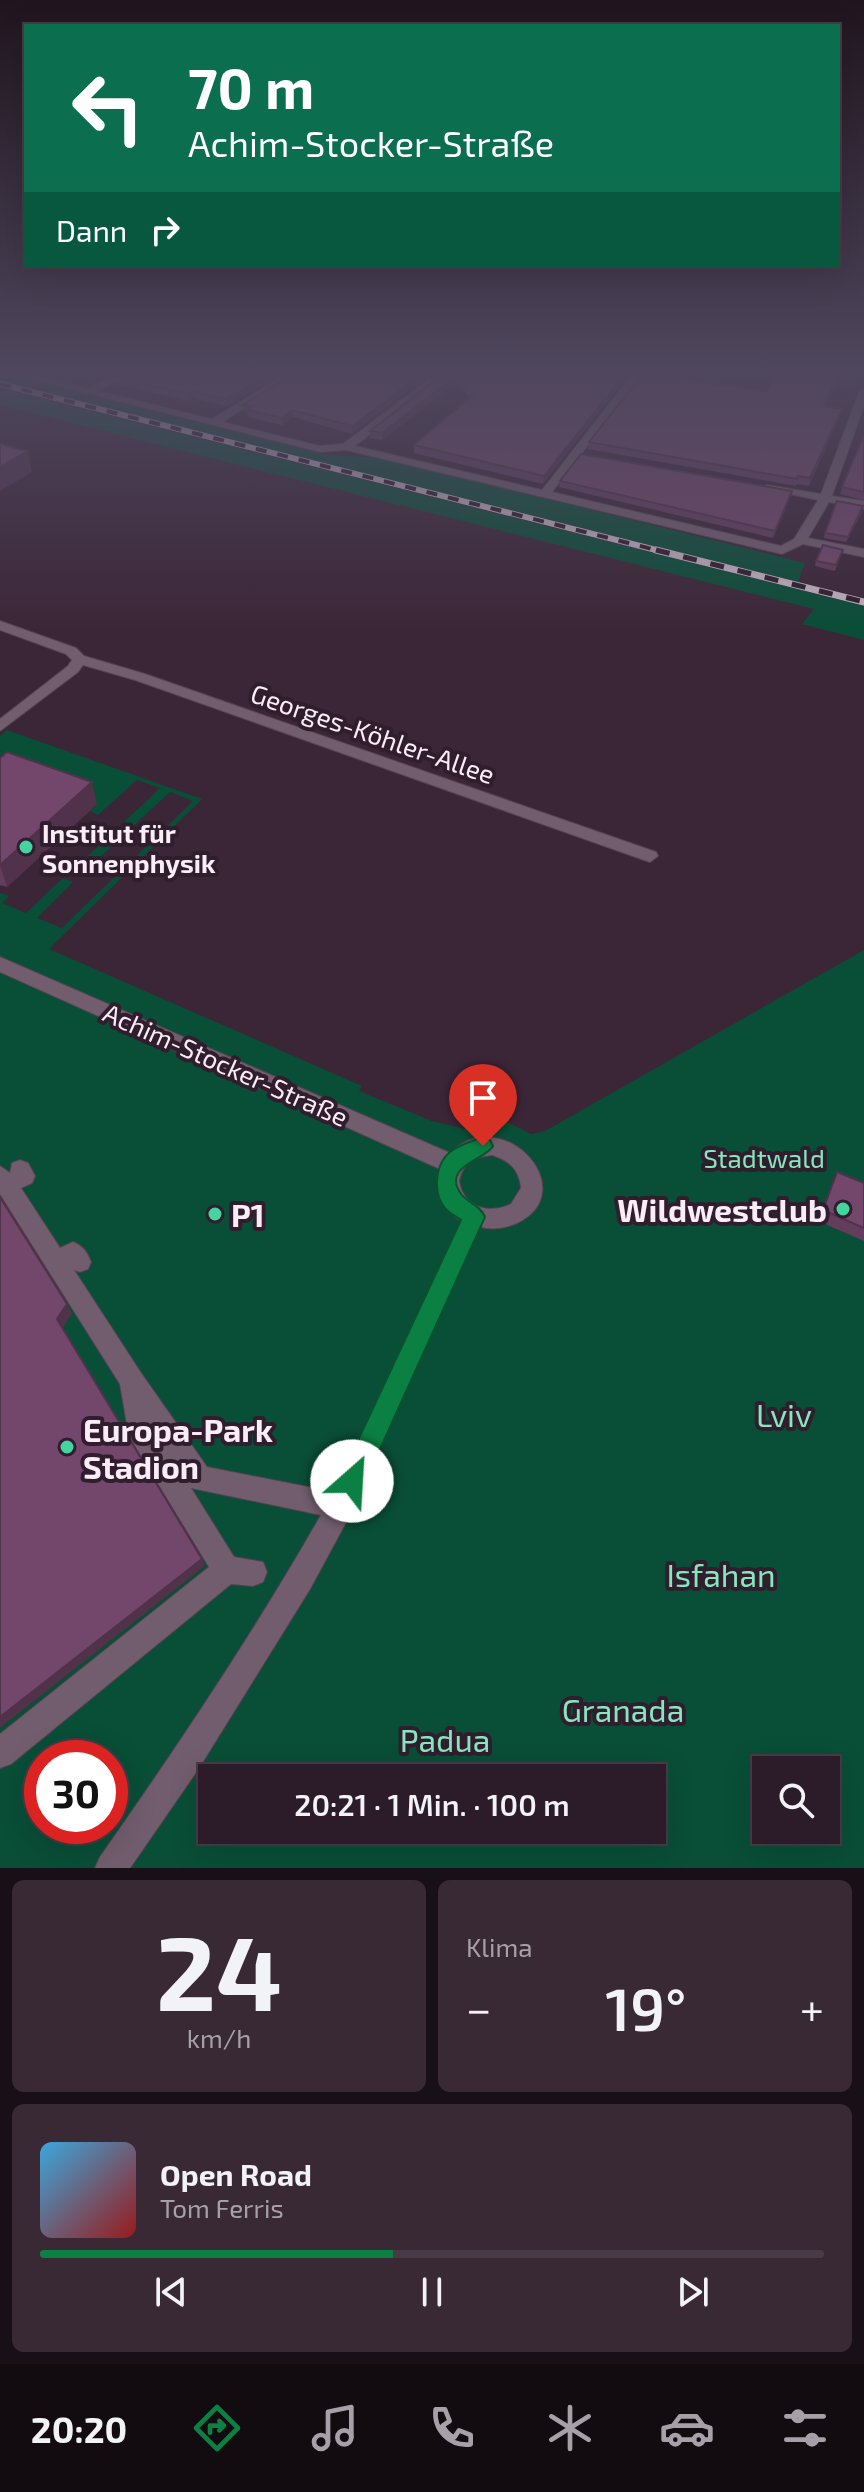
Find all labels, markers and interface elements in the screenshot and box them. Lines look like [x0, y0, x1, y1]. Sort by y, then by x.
text: 70 m [188, 53, 314, 120]
icon: left [56, 56, 160, 160]
text: Achim-Stocker-Straße [188, 121, 554, 164]
icon: right [143, 208, 187, 252]
text: Dann [56, 212, 127, 248]
street label: Georges-Köhler-Allee [247, 677, 499, 789]
place label: Institut für Sonnenphysik [42, 817, 216, 879]
marker: Institut für Sonnenphysik [17, 838, 35, 856]
street label: Achim-Stocker-Straße [99, 996, 353, 1132]
pin [449, 1064, 517, 1146]
icon: arrive [461, 1076, 505, 1120]
park label: Stadtwald [703, 1142, 825, 1173]
place label: Wildwestclub [617, 1190, 827, 1228]
place label: P1 [231, 1195, 265, 1233]
marker: Wildwestclub [834, 1200, 852, 1218]
marker: P1 [206, 1205, 224, 1223]
park label: Lviv [756, 1395, 812, 1433]
place label: Europa-Park Stadion [83, 1410, 273, 1485]
marker: Europa-Park Stadion [58, 1438, 76, 1456]
position arrow [310, 1439, 394, 1523]
park label: Isfahan [666, 1555, 776, 1593]
park label: Granada [562, 1690, 684, 1728]
park label: Padua [400, 1720, 490, 1758]
speed limit sign: 30 [24, 1740, 128, 1844]
map controls [752, 1756, 840, 1844]
button: search [752, 1756, 840, 1844]
text: 20:21 · 1 Min. · 100 m [294, 1786, 570, 1822]
text: 24 [156, 1907, 282, 2032]
text: Klima [466, 1931, 533, 1962]
text: 19° [605, 1971, 686, 2043]
text: − [466, 1981, 492, 2034]
text: + [800, 1981, 824, 2034]
text: km/h [187, 2022, 251, 2053]
text: Open Road [160, 2156, 312, 2192]
text: Tom Ferris [160, 2192, 284, 2223]
icon: previous [149, 2270, 193, 2314]
icon: pause [410, 2270, 454, 2314]
icon: next [671, 2270, 715, 2314]
icon: directions [189, 2400, 245, 2456]
icon: music [307, 2400, 363, 2456]
icon: phone [424, 2400, 480, 2456]
icon: climate [542, 2400, 598, 2456]
icon: car [659, 2400, 715, 2456]
icon: filters [777, 2400, 833, 2456]
text: 20:20 [31, 2407, 127, 2450]

